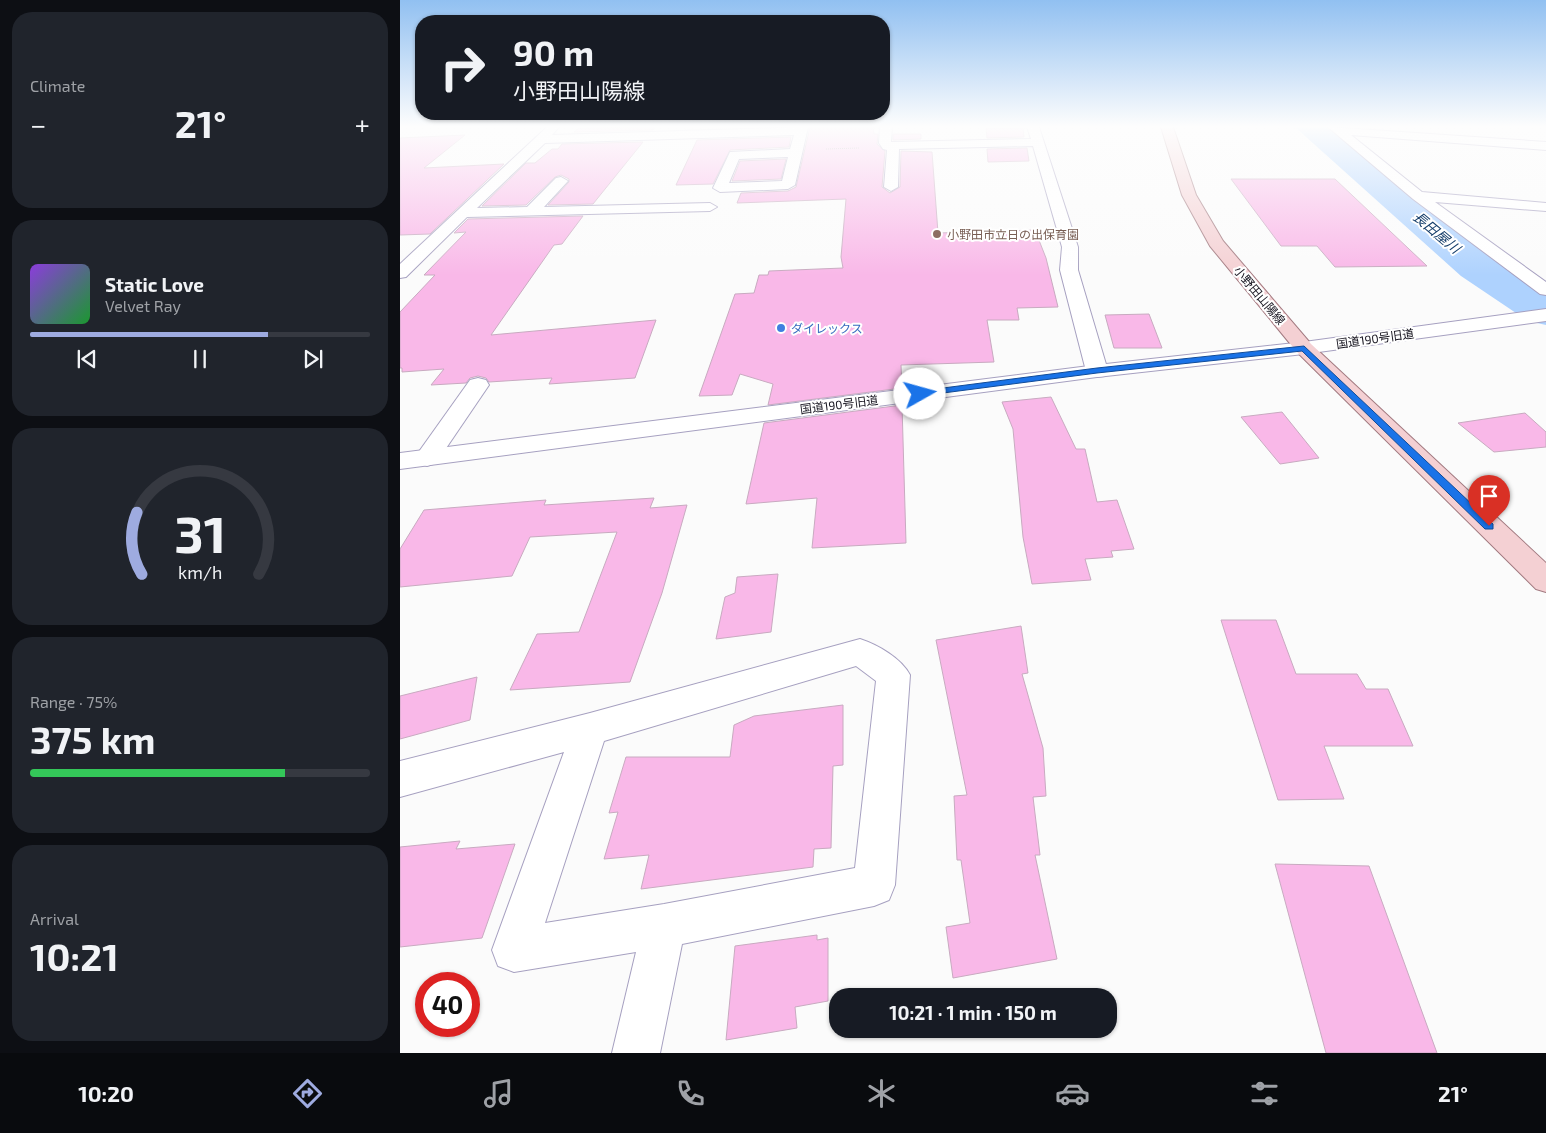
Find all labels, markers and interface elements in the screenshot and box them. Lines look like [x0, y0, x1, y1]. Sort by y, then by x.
text: 90 m [513, 31, 594, 73]
icon: right [430, 35, 495, 100]
text: Climate [30, 76, 85, 95]
text: 小野田山陽線 [513, 77, 645, 103]
text: 21° [175, 100, 226, 146]
text: − [30, 107, 46, 141]
text: + [355, 107, 370, 141]
water label: 長田屋川 [1410, 207, 1465, 258]
place label: 小野田市立日の出保育園 [947, 227, 1079, 241]
marker: 小野田市立日の出保育園 [931, 228, 943, 240]
street label: 小野田山陽線 [1231, 263, 1289, 327]
text: Static Love [105, 273, 204, 296]
text: Velvet Ray [105, 296, 181, 315]
place label: ダイレックス [791, 321, 863, 335]
marker: ダイレックス [775, 322, 787, 334]
street label: 国道190号旧道 [1335, 326, 1415, 350]
icon: previous [73, 345, 101, 373]
icon: pause [186, 345, 214, 373]
icon: next [299, 345, 327, 373]
position arrow [893, 367, 945, 419]
street label: 国道190号旧道 [799, 392, 879, 416]
pin [1468, 475, 1510, 526]
icon: arrive [1475, 482, 1503, 510]
text: 31 [174, 501, 226, 563]
text: km/h [178, 561, 222, 583]
text: Range · 75% [30, 692, 117, 711]
text: 375 km [30, 716, 156, 762]
text: Arrival [30, 909, 79, 928]
text: 10:21 [30, 933, 119, 979]
speed limit sign: 40 [415, 972, 480, 1037]
text: 10:21 · 1 min · 150 m [889, 1001, 1057, 1024]
icon: directions [290, 1076, 325, 1111]
icon: music [481, 1076, 516, 1111]
icon: phone [673, 1076, 708, 1111]
icon: climate [864, 1076, 899, 1111]
icon: car [1055, 1076, 1090, 1111]
icon: filters [1247, 1076, 1282, 1111]
text: 10:20 [78, 1080, 134, 1106]
text: 21° [1438, 1080, 1468, 1106]

